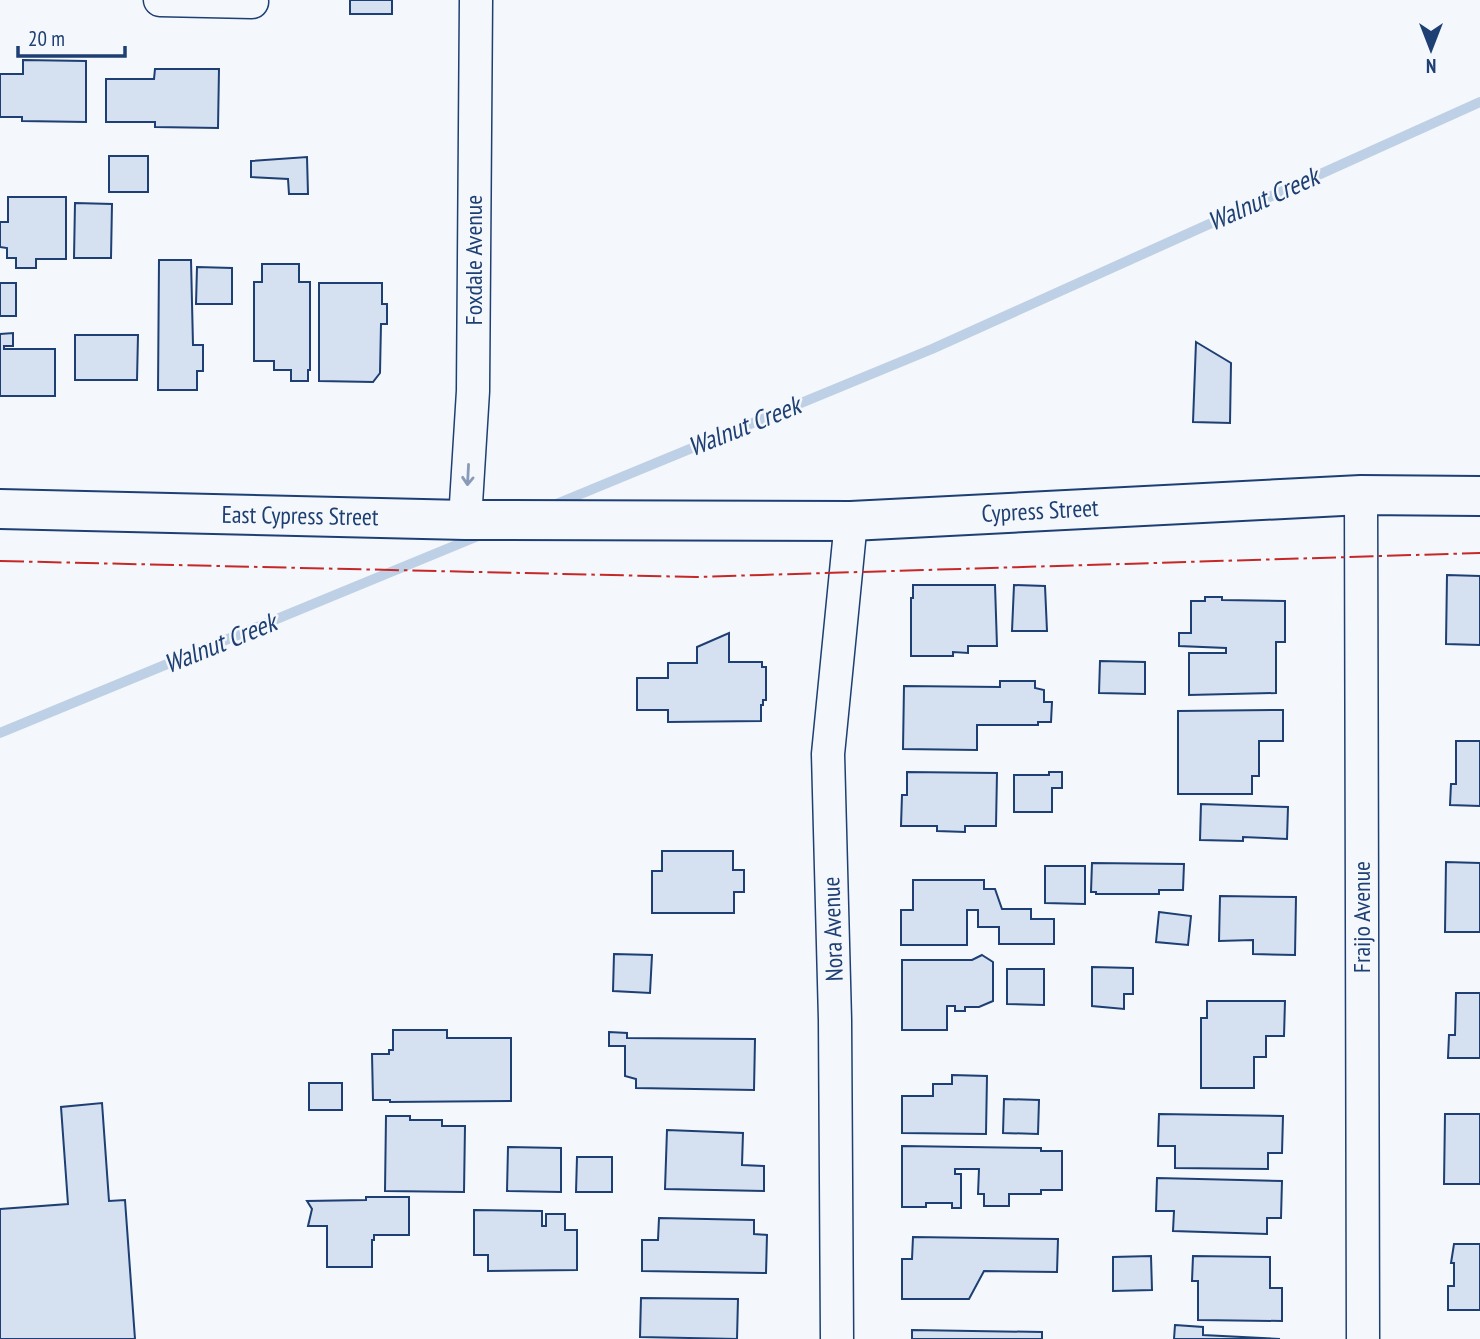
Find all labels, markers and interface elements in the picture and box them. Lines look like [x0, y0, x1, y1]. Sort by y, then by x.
scale bar [18, 14, 124, 58]
north arrow [1396, 14, 1466, 84]
text: 20 m [28, 25, 65, 52]
text: N [1426, 54, 1436, 78]
water label: Walnut Creek [1202, 158, 1326, 238]
street label: Foxdale Avenue [458, 195, 489, 325]
water label: Walnut Creek [683, 387, 808, 463]
one-way arrow [461, 463, 474, 486]
street label: Cypress Street [981, 492, 1100, 529]
street label: East Cypress Street [221, 499, 379, 532]
water label: Walnut Creek [159, 604, 284, 680]
street label: Fraijo Avenue [1346, 861, 1377, 973]
street label: Nora Avenue [815, 876, 850, 982]

